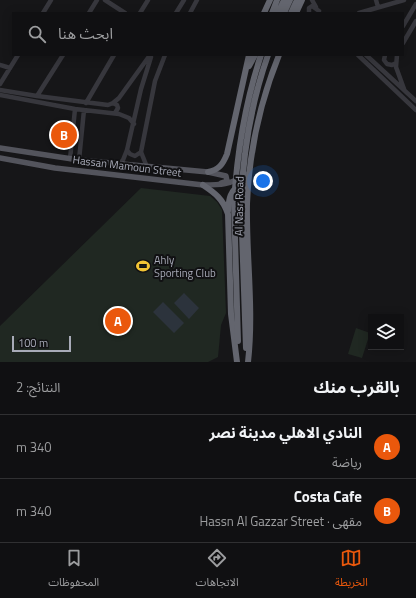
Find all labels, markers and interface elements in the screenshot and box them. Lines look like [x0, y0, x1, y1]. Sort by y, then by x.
search box [12, 12, 404, 56]
text: ابحث هنا [58, 22, 113, 45]
icon: search [26, 23, 48, 45]
pin: B [51, 120, 77, 150]
street label: Hassan Mamoun Street [72, 151, 182, 181]
your location [253, 171, 273, 191]
street label: Al Nasr Road [230, 176, 248, 236]
place label: Ahly Sporting Club [154, 252, 216, 281]
sports icon: Ahly Sporting Club [135, 258, 151, 274]
pin: A [105, 306, 131, 336]
map controls [368, 314, 404, 350]
button: layers [368, 314, 404, 350]
scale bar [12, 334, 71, 353]
text: 100 m [18, 335, 48, 351]
text: بالقرب منك [313, 374, 400, 400]
text: النتائج: 2 [16, 377, 60, 397]
text: النادي الاهلي مدينة نصر [209, 421, 362, 444]
text: 340 m [16, 437, 52, 457]
text: A [383, 437, 391, 457]
text: رياضة [332, 452, 362, 472]
text: Costa Cafe [294, 485, 362, 508]
text: 340 m [16, 501, 52, 521]
text: B [383, 501, 391, 521]
text: مقهى · Hassn Al Gazzar Street [199, 511, 362, 531]
tab: المحفوظات [48, 547, 99, 594]
tab: الاتجاهات [196, 547, 239, 594]
tab: الخريطة [335, 547, 368, 594]

